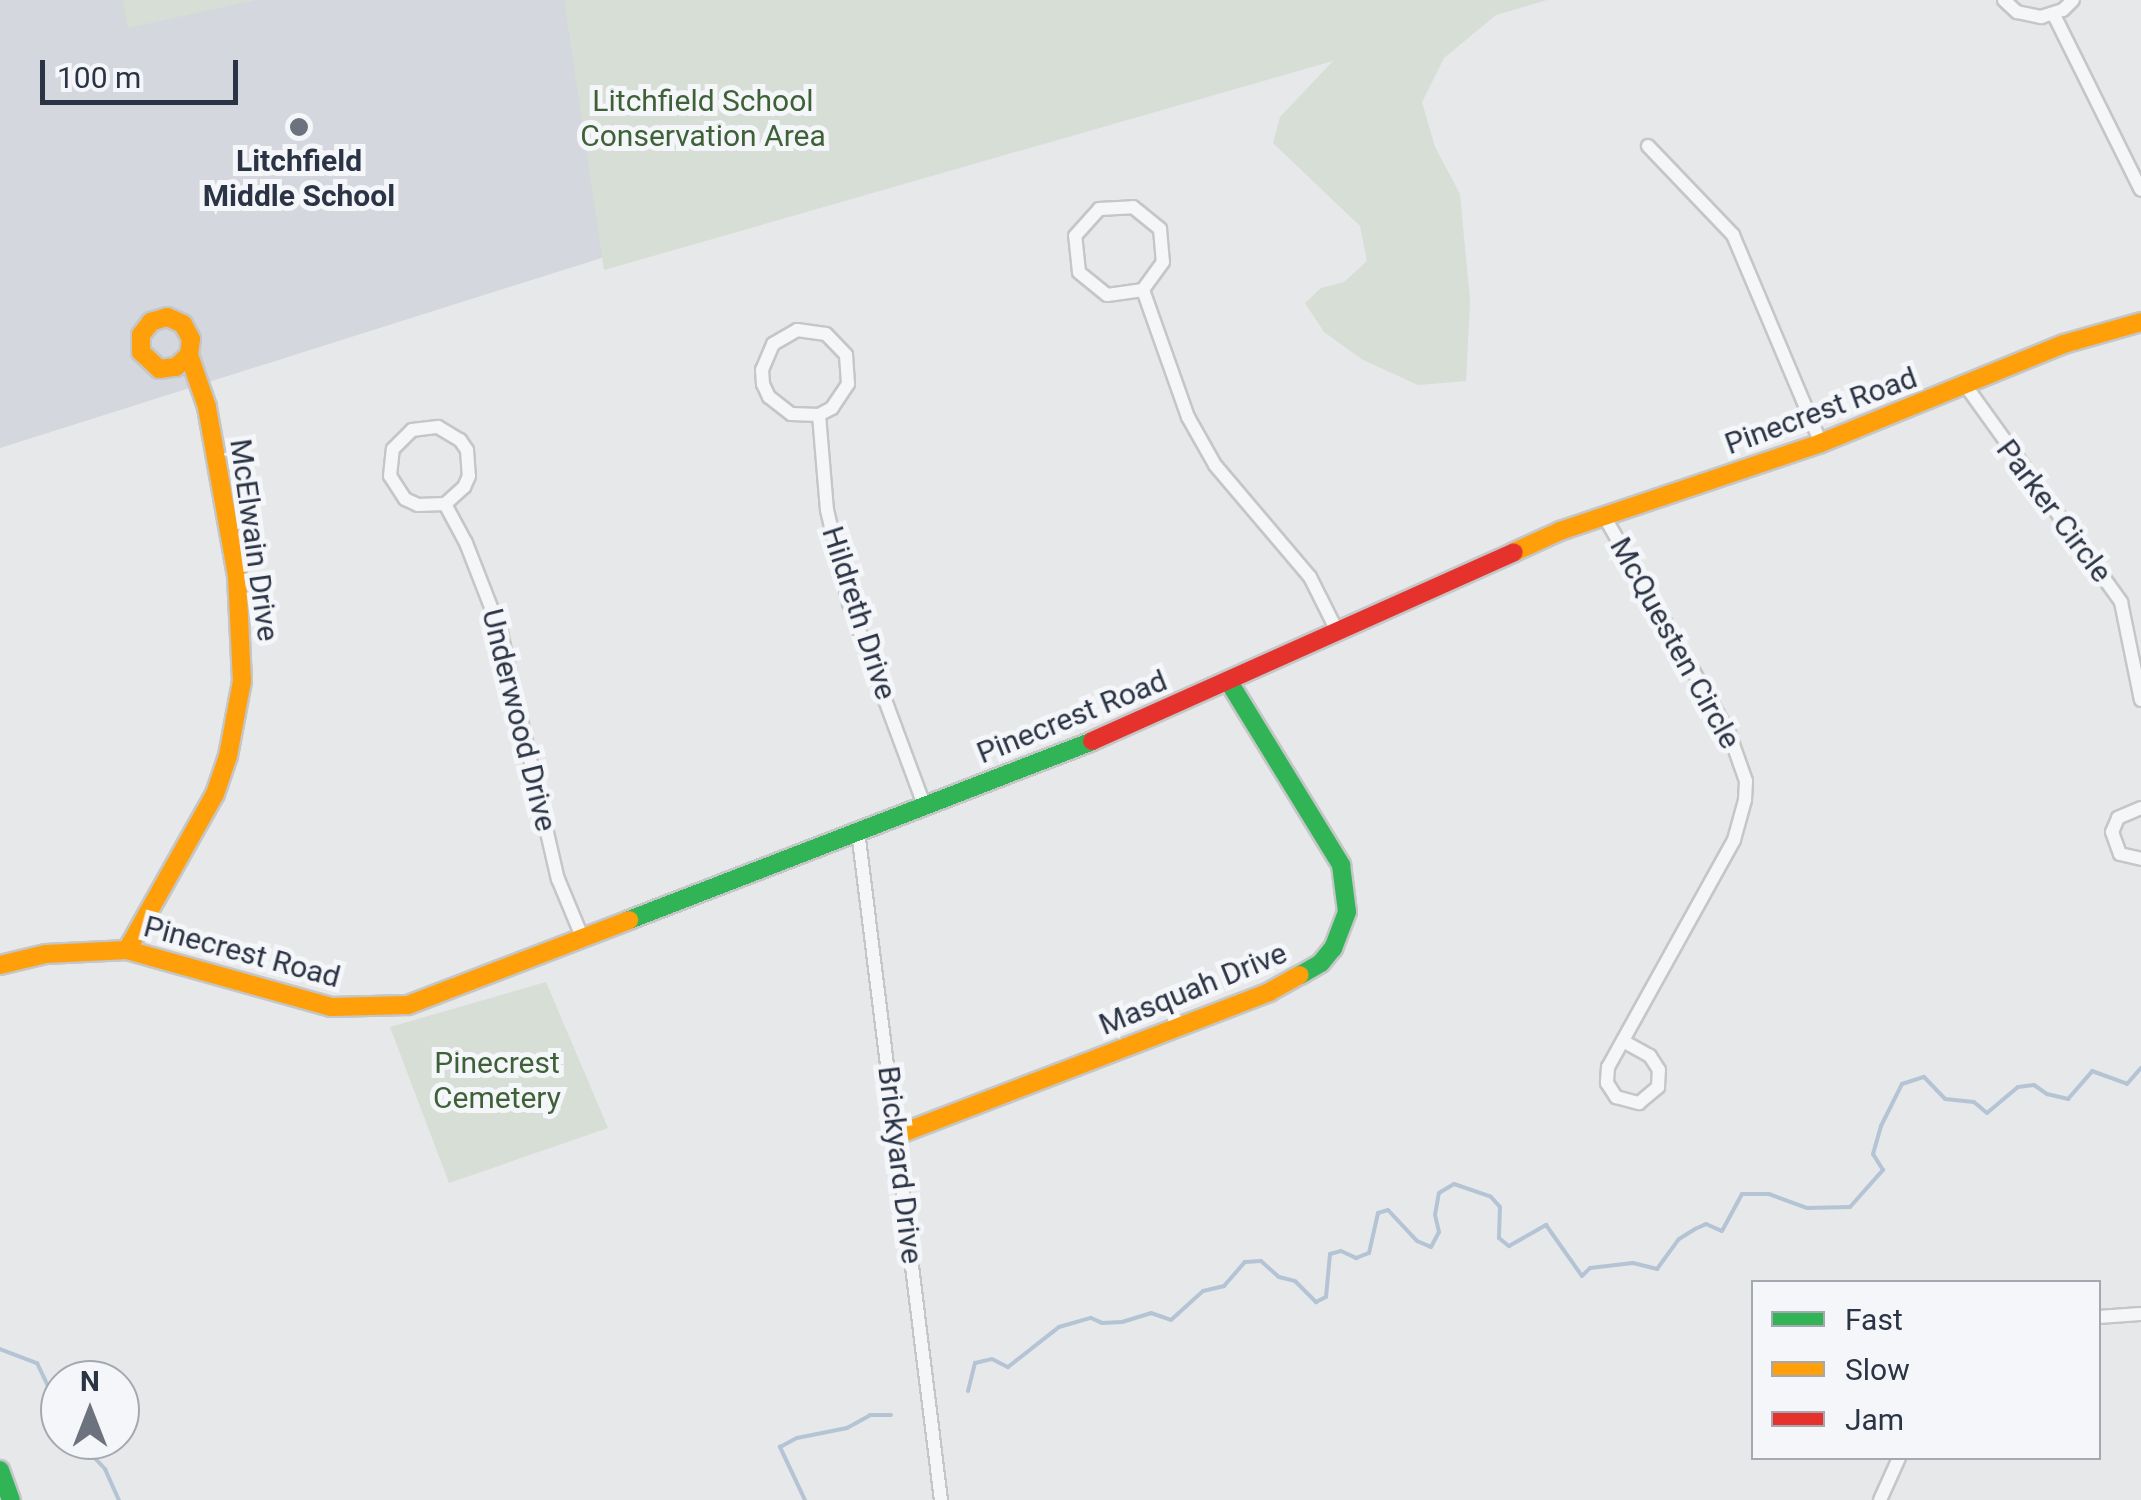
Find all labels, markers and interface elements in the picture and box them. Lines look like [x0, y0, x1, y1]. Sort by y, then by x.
scale bar [45, 40, 242, 102]
text: 100 m [57, 60, 141, 95]
park label: Litchfield School Conservation Area [580, 83, 826, 154]
marker: Litchfield Middle School [288, 116, 310, 138]
place label: Litchfield Middle School [203, 143, 395, 214]
street label: Pinecrest Road [1720, 360, 1922, 462]
street label: Parker Circle [1989, 433, 2119, 589]
street label: McElwain Drive [222, 437, 286, 643]
street label: Hildreth Drive [814, 522, 904, 704]
street label: McQuesten Circle [1602, 531, 1748, 755]
street label: Underwood Drive [474, 605, 564, 835]
street label: Pinecrest Road [972, 663, 1172, 771]
street label: Pinecrest Road [140, 909, 344, 995]
street label: Masquah Drive [1094, 935, 1292, 1043]
park label: Pinecrest Cemetery [433, 1045, 561, 1116]
street label: Brickyard Drive [870, 1064, 930, 1266]
legend [1751, 1280, 2101, 1460]
text: Fast [1845, 1302, 1903, 1337]
text: Slow [1845, 1352, 1910, 1387]
north arrow [40, 1360, 140, 1460]
text: N [80, 1365, 100, 1398]
text: Jam [1845, 1402, 1904, 1437]

